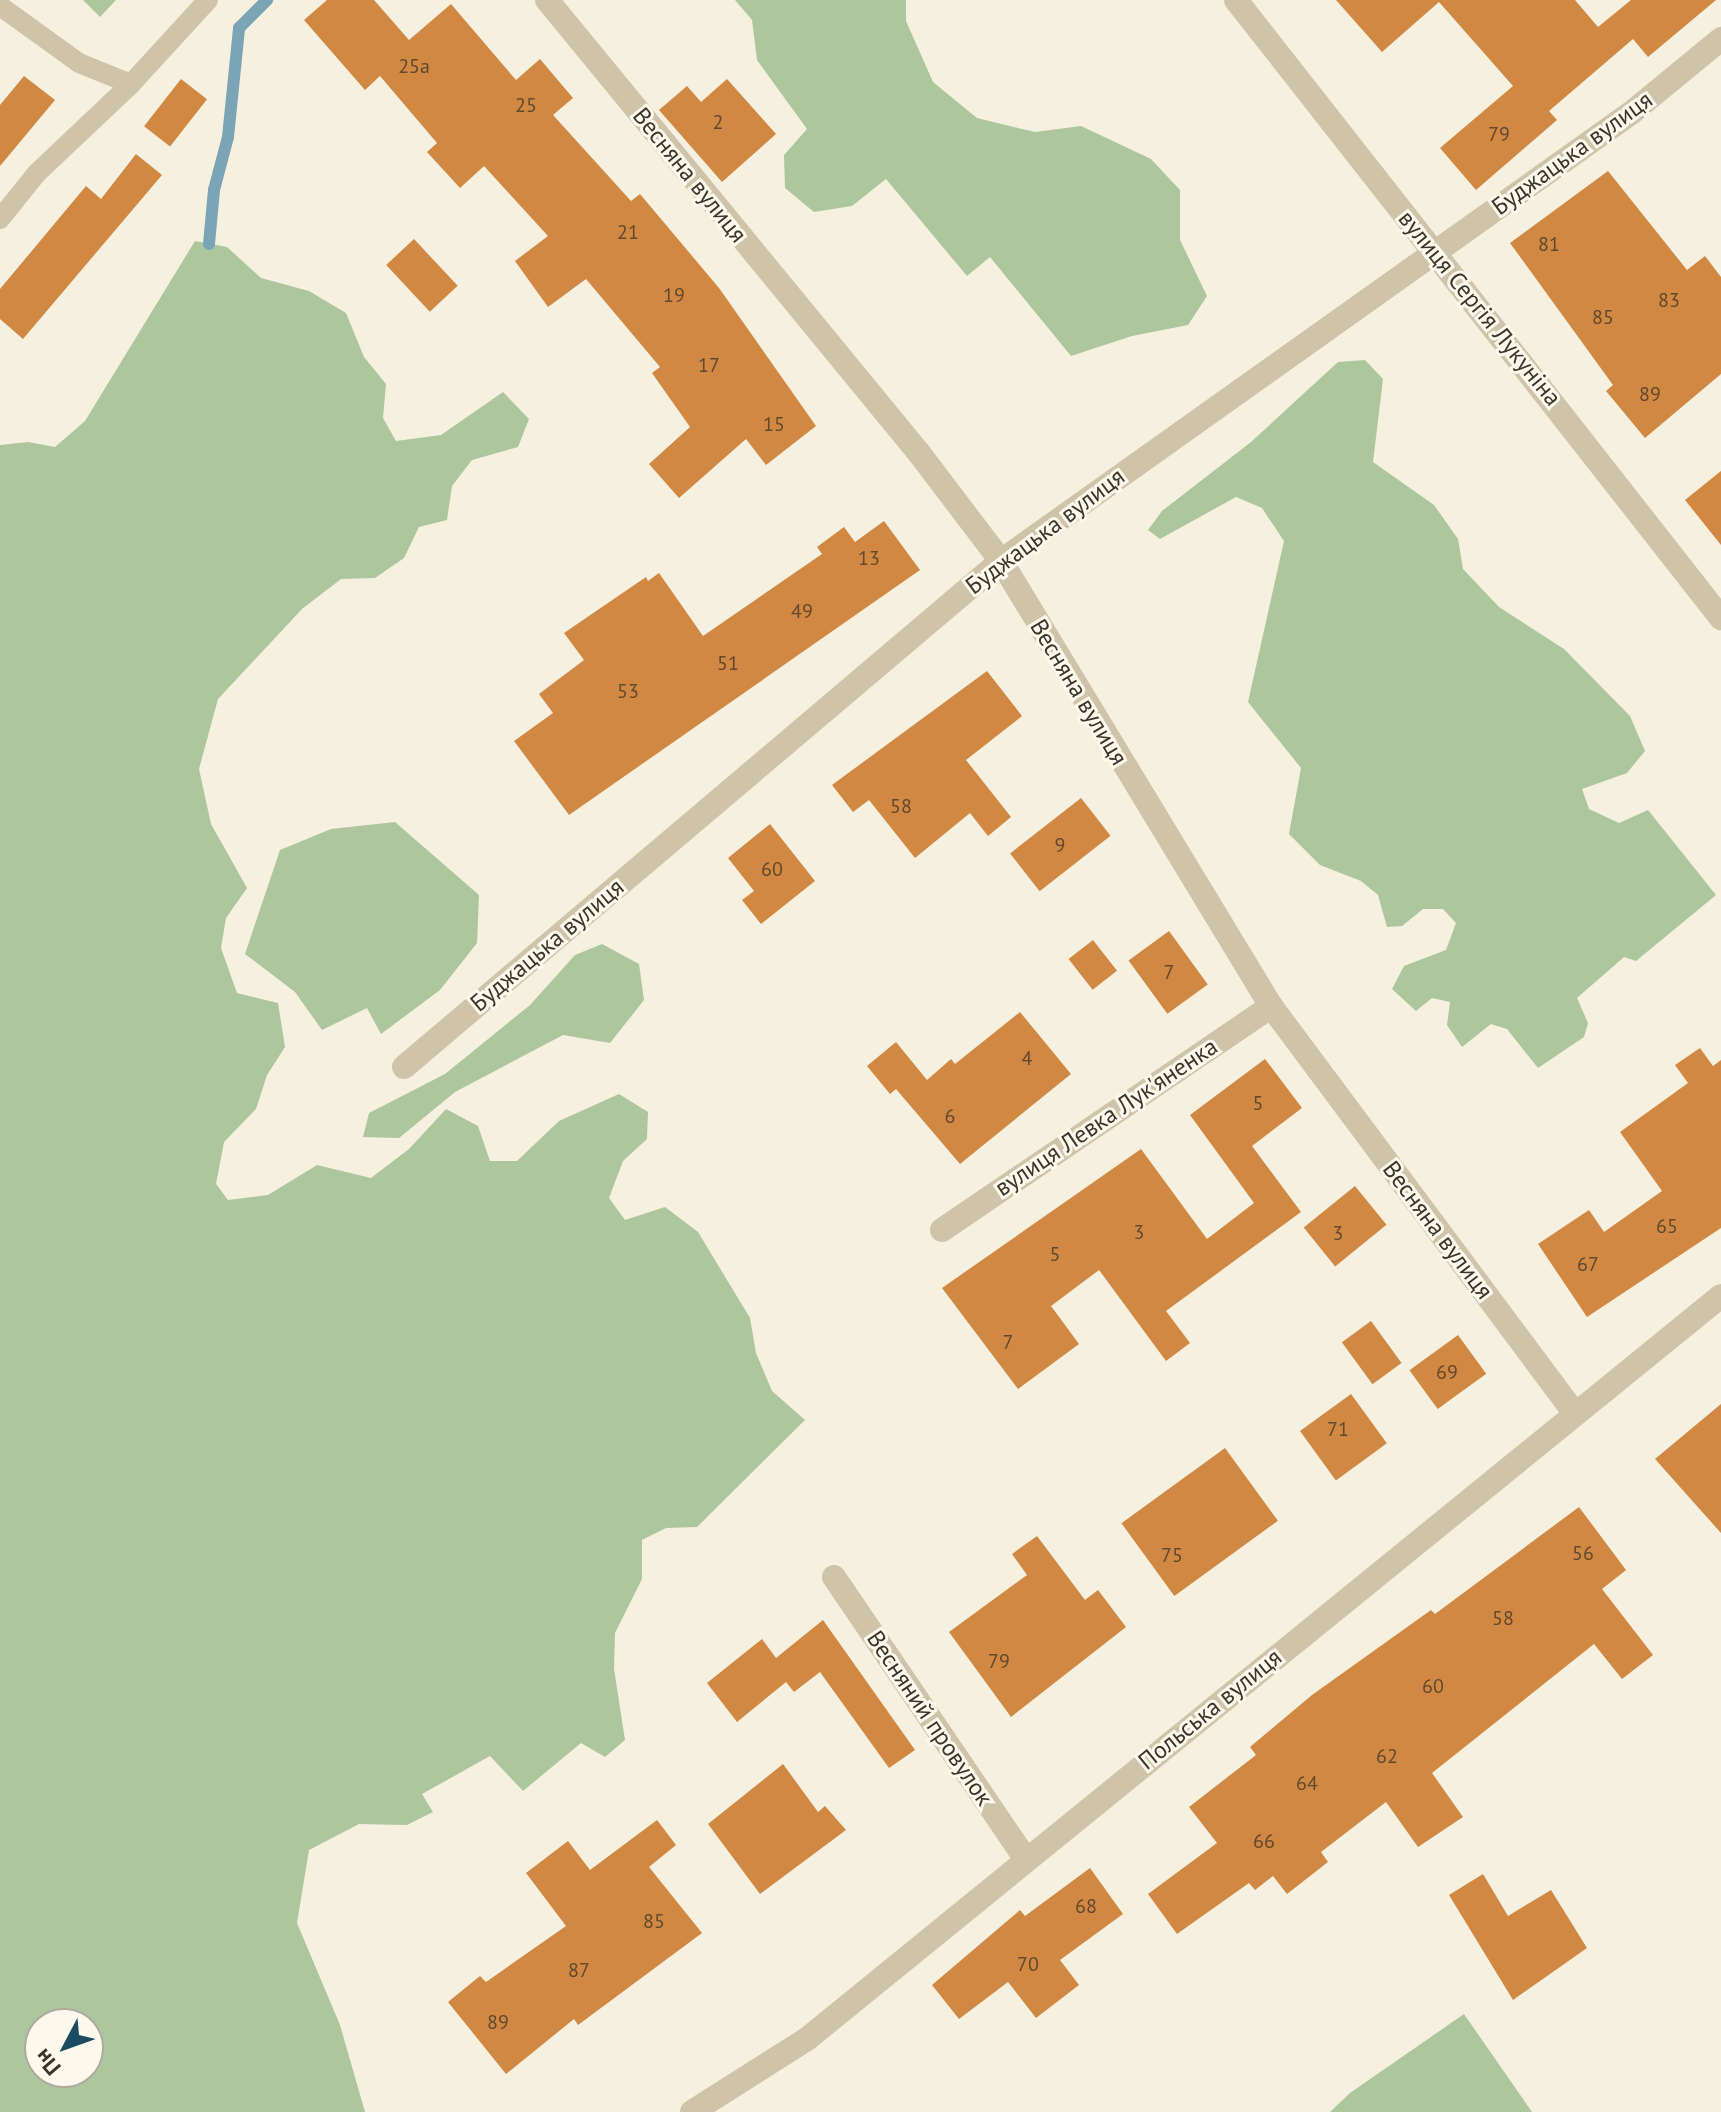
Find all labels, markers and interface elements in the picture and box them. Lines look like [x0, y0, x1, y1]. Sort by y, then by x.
house number: 25а [398, 54, 430, 78]
street label: Буджацька вулиця [1486, 85, 1658, 221]
house number: 25 [515, 93, 537, 117]
street label: Весняна вулиця [627, 102, 753, 248]
house number: 2 [713, 110, 723, 134]
house number: 79 [1488, 122, 1510, 146]
street label: вулиця Сергія Лукуніна [1392, 204, 1568, 412]
house number: 21 [617, 220, 639, 244]
house number: 81 [1538, 232, 1560, 256]
house number: 19 [663, 283, 685, 307]
house number: 83 [1658, 288, 1680, 312]
house number: 85 [1592, 305, 1614, 329]
house number: 17 [698, 353, 720, 377]
house number: 89 [1639, 382, 1661, 406]
house number: 15 [763, 412, 785, 436]
street label: Буджацька вулиця [960, 462, 1130, 600]
house number: 13 [858, 546, 880, 570]
house number: 49 [791, 599, 813, 623]
street label: Весняна вулиця [1024, 614, 1134, 770]
house number: 51 [717, 651, 739, 675]
house number: 53 [617, 679, 639, 703]
house number: 58 [890, 794, 912, 818]
house number: 9 [1055, 833, 1065, 857]
house number: 60 [761, 857, 783, 881]
street label: Буджацька вулиця [464, 872, 630, 1018]
house number: 7 [1164, 960, 1174, 984]
street label: вулиця Левка Лук'яненка [989, 1032, 1223, 1202]
house number: 4 [1022, 1046, 1032, 1070]
house number: 5 [1253, 1091, 1263, 1115]
house number: 6 [945, 1104, 955, 1128]
street label: Весняна вулиця [1377, 1155, 1499, 1305]
house number: 65 [1656, 1214, 1678, 1238]
house number: 3 [1134, 1220, 1144, 1244]
house number: 3 [1333, 1221, 1343, 1245]
house number: 5 [1050, 1242, 1060, 1266]
house number: 67 [1577, 1252, 1599, 1276]
house number: 7 [1003, 1330, 1013, 1354]
house number: 69 [1436, 1360, 1458, 1384]
house number: 71 [1327, 1417, 1349, 1441]
house number: 56 [1572, 1541, 1594, 1565]
house number: 75 [1161, 1543, 1183, 1567]
house number: 58 [1492, 1606, 1514, 1630]
street label: Весняний провулок [861, 1625, 999, 1811]
street label: Польська вулиця [1133, 1642, 1287, 1776]
house number: 79 [988, 1649, 1010, 1673]
house number: 60 [1422, 1674, 1444, 1698]
house number: 62 [1376, 1744, 1398, 1768]
house number: 64 [1296, 1771, 1318, 1795]
house number: 66 [1253, 1829, 1275, 1853]
house number: 68 [1075, 1894, 1097, 1918]
house number: 85 [643, 1909, 665, 1933]
house number: 70 [1017, 1952, 1039, 1976]
house number: 87 [568, 1958, 590, 1982]
north arrow [24, 2008, 104, 2088]
house number: 89 [487, 2010, 509, 2034]
text: Пн [28, 2043, 66, 2081]

